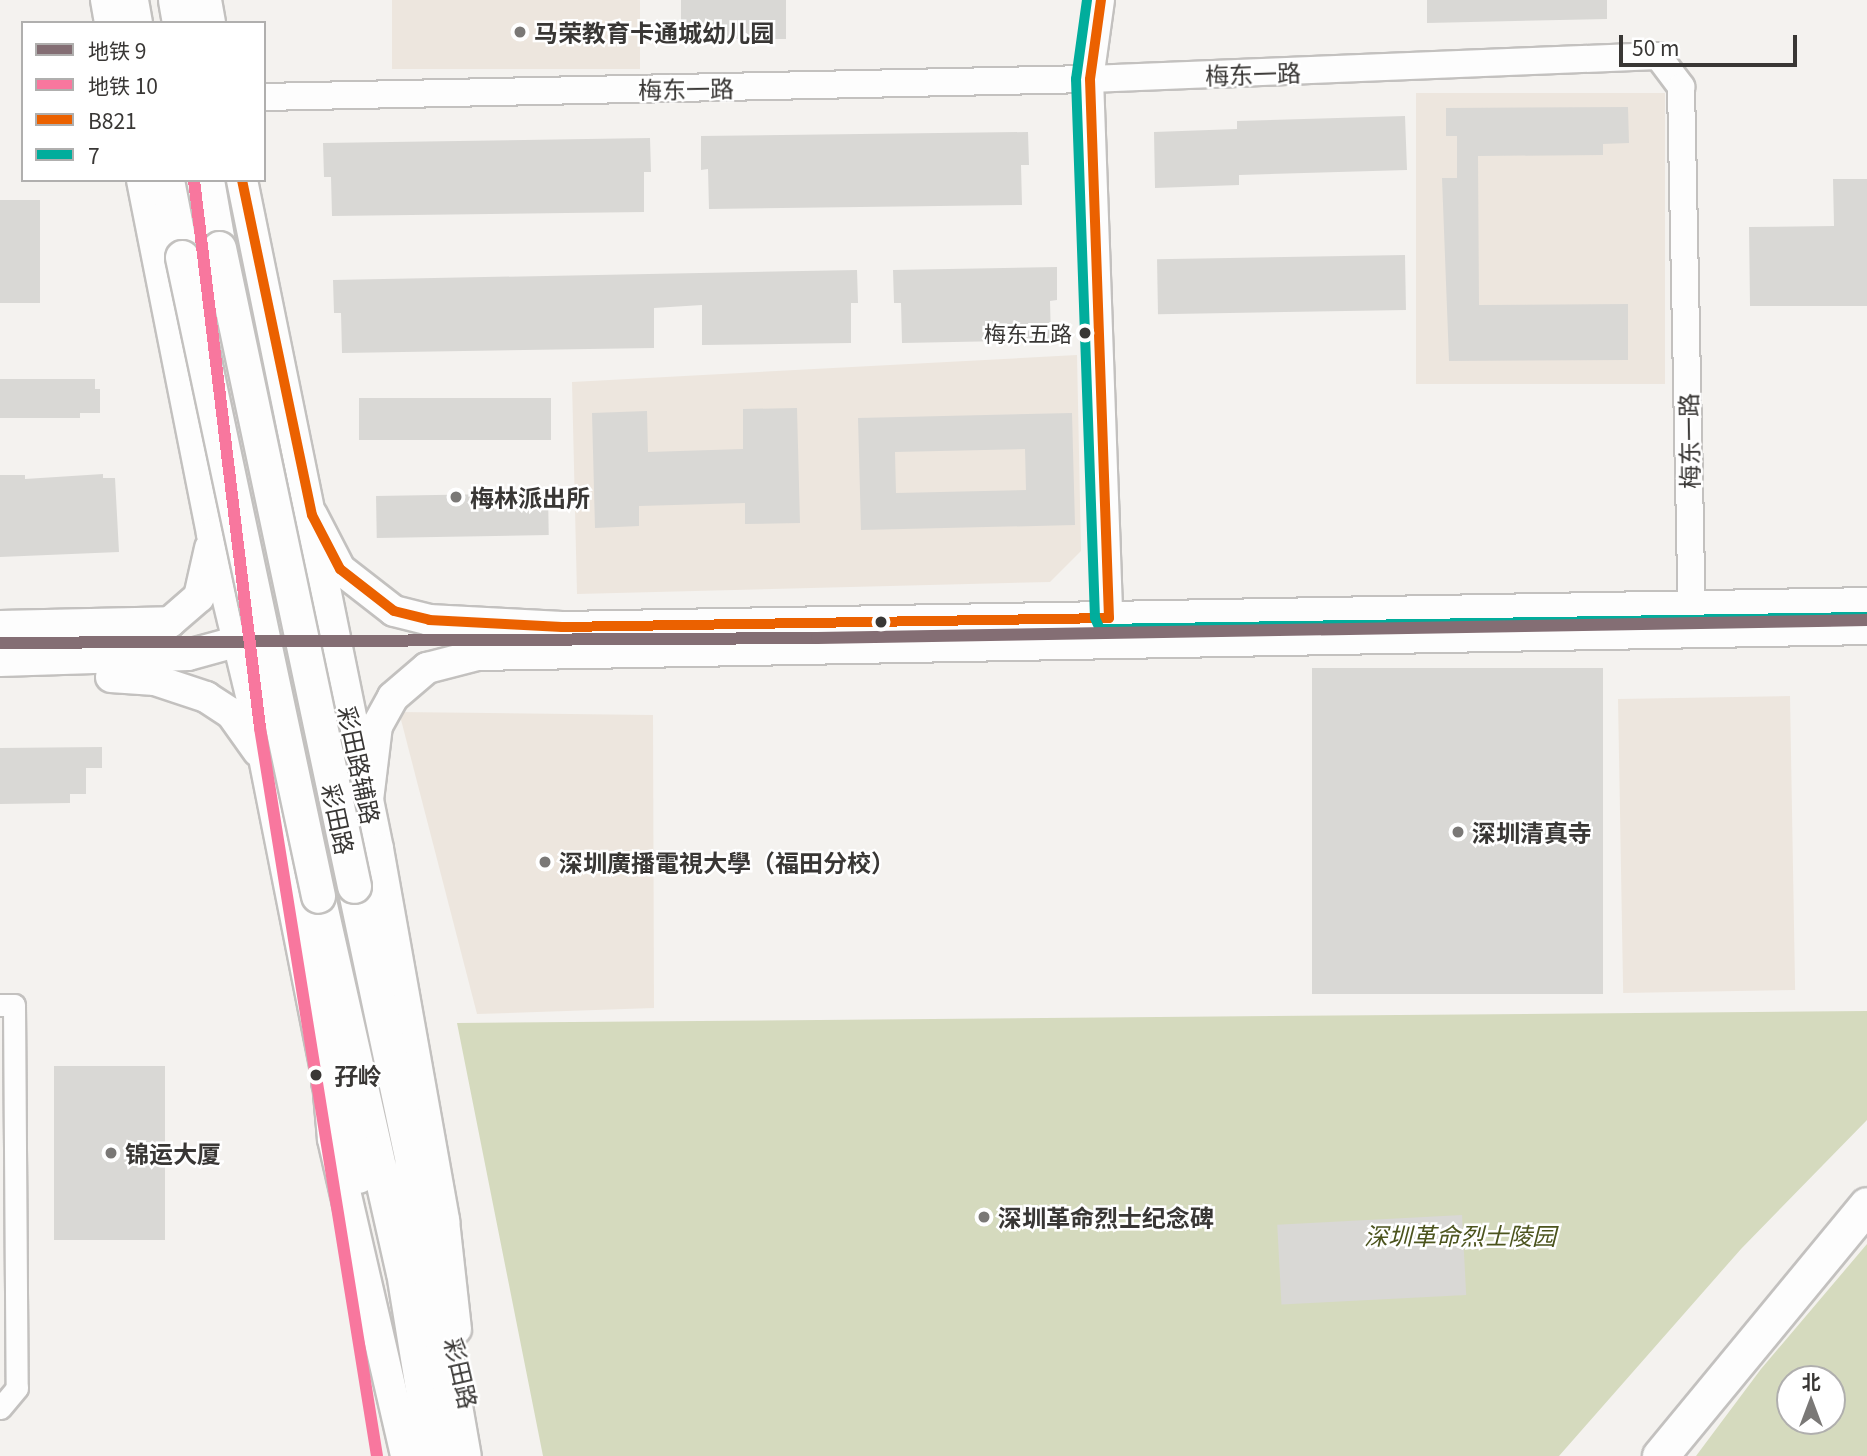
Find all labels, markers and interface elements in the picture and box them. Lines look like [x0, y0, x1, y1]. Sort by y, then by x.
place label: 马荣教育卡通城幼儿园 [534, 18, 774, 46]
legend [21, 21, 266, 182]
scale bar [1622, 21, 1800, 65]
marker: 马荣教育卡通城幼儿园 [512, 24, 528, 40]
text: 50 m [1632, 32, 1679, 62]
text: 地铁 9 [88, 35, 146, 65]
street label: 梅东一路 [1205, 57, 1301, 89]
text: 地铁 10 [88, 70, 158, 100]
street label: 梅东一路 [638, 73, 734, 103]
text: B821 [88, 105, 137, 135]
text: 7 [88, 140, 100, 170]
place label: 梅东五路 [984, 320, 1072, 346]
marker: 梅东五路 [1078, 326, 1092, 340]
street label: 梅东一路 [1673, 393, 1703, 489]
place label: 梅林派出所 [470, 483, 590, 511]
marker: 梅林派出所 [448, 489, 464, 505]
unlabelled marker [874, 615, 888, 629]
street label: 彩田路辅路 [333, 703, 387, 827]
street label: 彩田路 [317, 781, 361, 857]
place label: 深圳清真寺 [1472, 818, 1592, 846]
marker: 深圳清真寺 [1450, 824, 1466, 840]
place label: 深圳廣播電視大學（福田分校） [559, 848, 895, 876]
marker: 深圳廣播電視大學（福田分校） [537, 854, 553, 870]
place label: 孖岭 [334, 1061, 382, 1089]
marker: 孖岭 [304, 1063, 328, 1087]
place label: 锦运大厦 [125, 1139, 221, 1167]
marker: 锦运大厦 [103, 1145, 119, 1161]
place label: 深圳革命烈士纪念碑 [998, 1203, 1214, 1231]
marker: 深圳革命烈士纪念碑 [976, 1209, 992, 1225]
park label: 深圳革命烈士陵园 [1364, 1221, 1556, 1249]
street label: 彩田路 [440, 1335, 484, 1411]
north arrow [1776, 1365, 1846, 1435]
text: 北 [1801, 1367, 1821, 1394]

